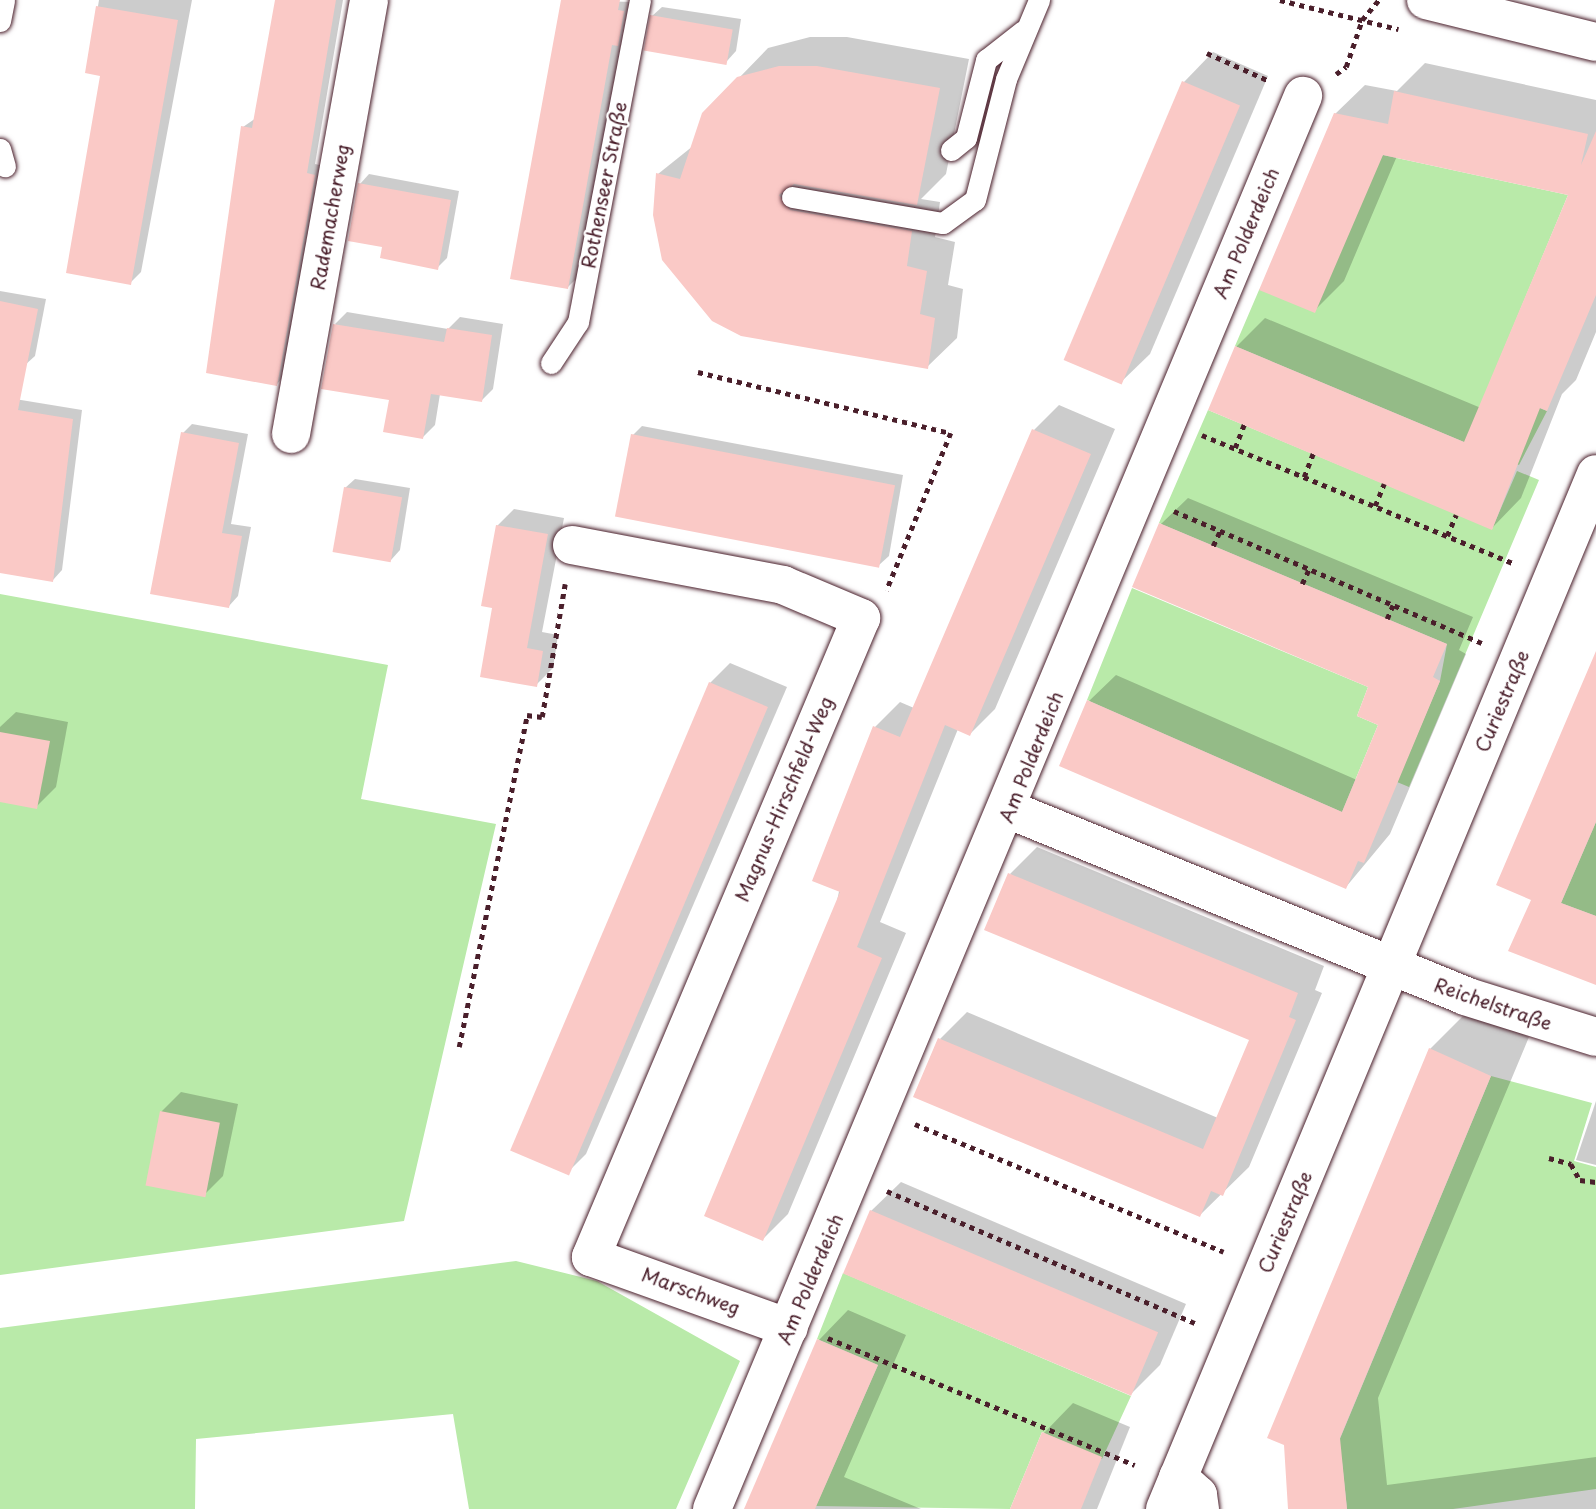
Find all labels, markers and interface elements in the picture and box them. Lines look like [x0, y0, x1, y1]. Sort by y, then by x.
street label: Rothenseer Straße [576, 99, 632, 271]
street label: Rademacherweg [306, 142, 354, 292]
street label: Am Polderdeich [1208, 164, 1284, 302]
street label: Curiestraße [1470, 647, 1534, 755]
street label: Am Polderdeich [994, 688, 1068, 826]
street label: Magnus-Hirschfeld-Weg [730, 693, 838, 905]
street label: Reichelstraße [1431, 973, 1555, 1035]
street label: Curiestraße [1253, 1168, 1317, 1276]
street label: Am Polderdeich [772, 1210, 848, 1348]
street label: Marschweg [639, 1263, 743, 1319]

